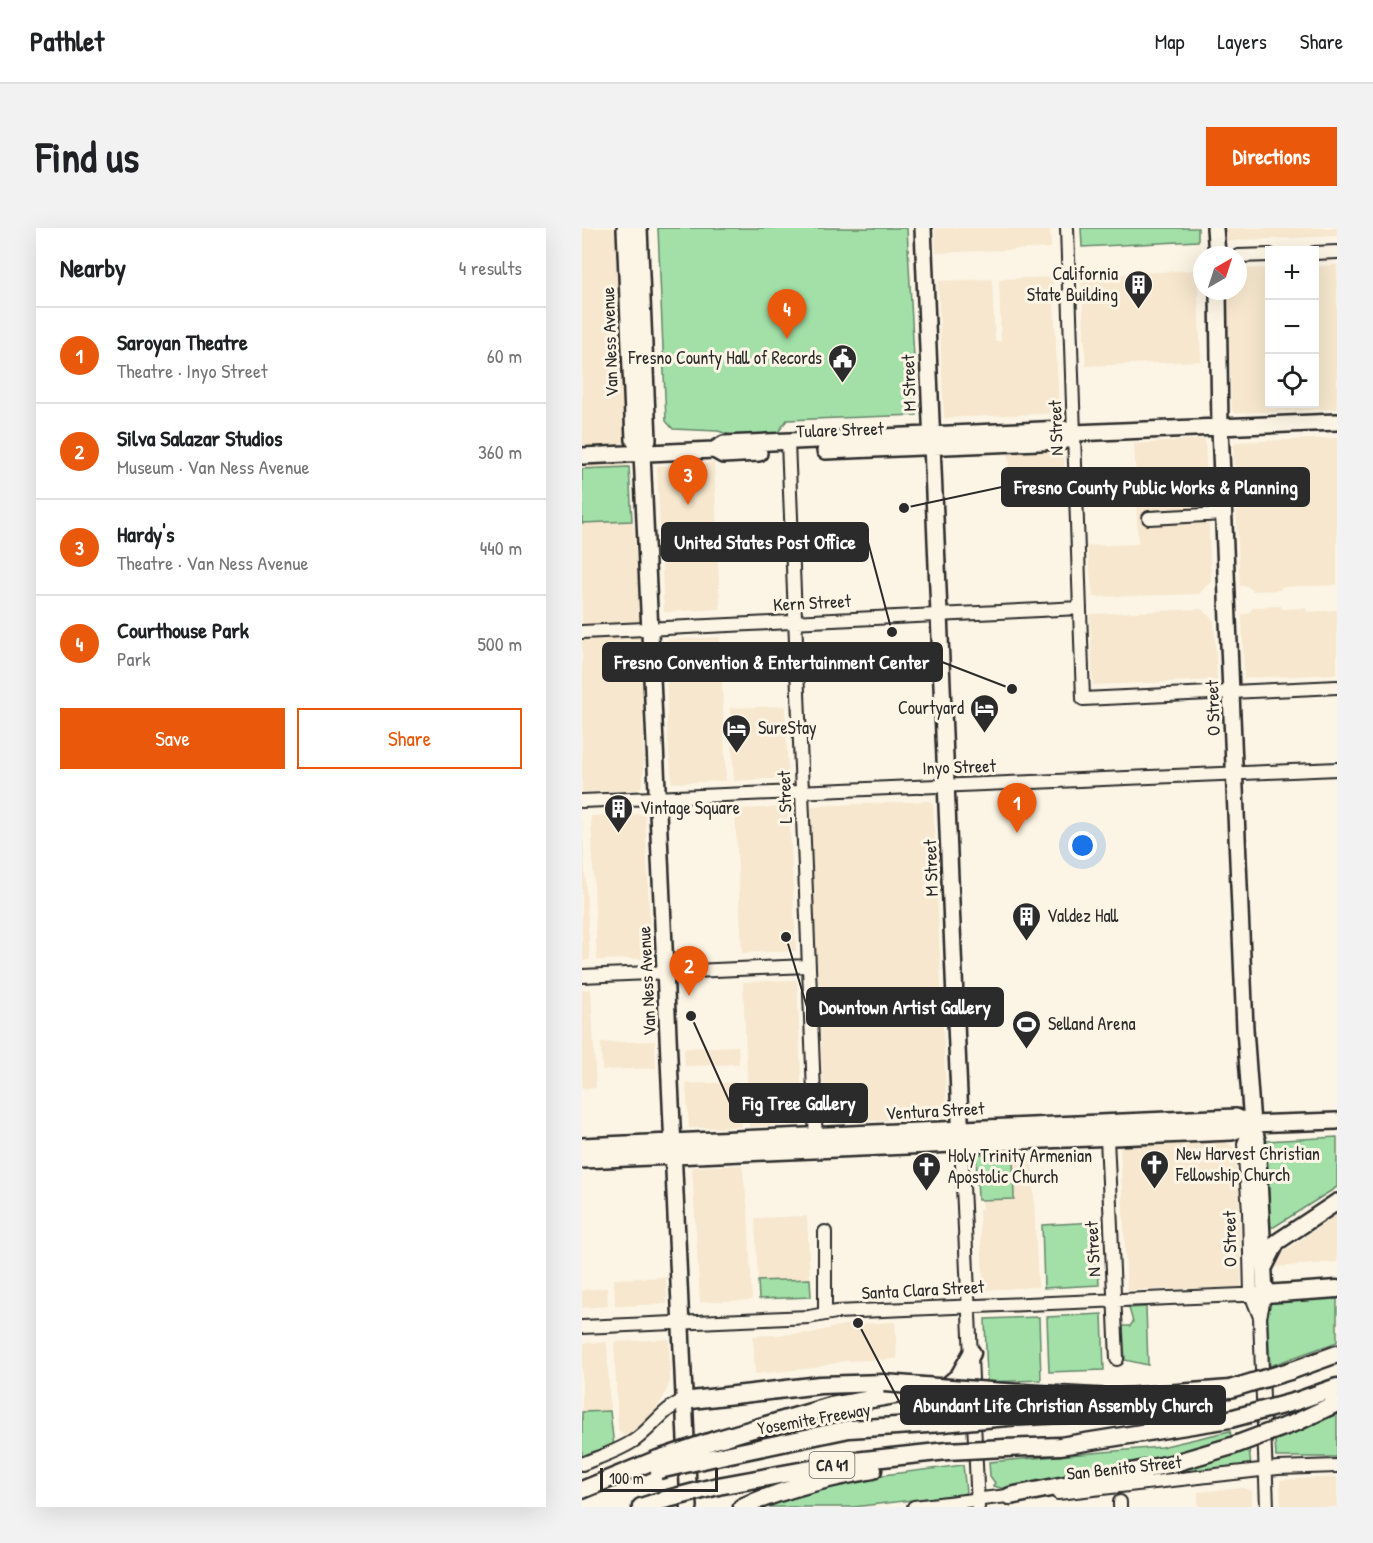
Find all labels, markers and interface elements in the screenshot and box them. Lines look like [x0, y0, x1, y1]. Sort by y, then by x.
text: Pathlet [30, 22, 104, 60]
text: Map [1155, 27, 1184, 56]
text: Layers [1217, 27, 1267, 56]
text: Share [1300, 27, 1343, 56]
button: Directions [1206, 127, 1337, 186]
text: Find us [36, 128, 139, 185]
north arrow [1193, 246, 1247, 300]
map controls [1265, 246, 1319, 408]
button: + [1265, 246, 1319, 300]
text: Nearby [60, 250, 126, 285]
text: 4 results [459, 254, 522, 281]
place label: California State Building [1027, 261, 1118, 307]
building icon: California State Building [1123, 268, 1155, 310]
street label: Van Ness Avenue [595, 287, 624, 397]
pin: 4 [768, 290, 806, 339]
button: − [1265, 300, 1319, 354]
text: Saroyan Theatre [117, 327, 248, 357]
text: 1 [76, 342, 83, 369]
text: 60 m [487, 342, 522, 369]
public building icon: Fresno County Hall of Records [827, 342, 859, 384]
place label: Fresno County Hall of Records [628, 345, 822, 370]
street label: M Street [895, 353, 922, 412]
button: locate [1265, 354, 1319, 408]
text: Theatre · Inyo Street [117, 357, 268, 384]
street label: N Street [1042, 399, 1069, 456]
street label: Tulare Street [796, 415, 885, 444]
text: Silva Salazar Studios [117, 423, 282, 453]
text: 2 [75, 438, 84, 465]
text: 360 m [478, 438, 522, 465]
text: Museum · Van Ness Avenue [117, 453, 309, 480]
pin: 3 [668, 456, 708, 505]
callout: Fresno County Public Works & Planning [1002, 468, 1309, 506]
text: Fresno County Public Works & Planning [1013, 473, 1298, 501]
text: Hardy's [117, 519, 174, 549]
callout: United States Post Office [662, 523, 868, 561]
text: United States Post Office [674, 528, 856, 555]
text: 3 [75, 534, 84, 561]
text: 440 m [480, 534, 522, 561]
text: Theatre · Van Ness Avenue [117, 549, 308, 576]
street label: Kern Street [773, 588, 852, 617]
text: Courthouse Park [117, 615, 249, 645]
text: 4 [76, 630, 83, 657]
text: 500 m [477, 630, 522, 657]
callout: Fresno Convention & Entertainment Center [603, 643, 942, 681]
text: Park [117, 645, 150, 672]
text: Fresno Convention & Entertainment Center [613, 648, 930, 675]
street label: O Street [1199, 679, 1226, 736]
hotel icon: Courtyard [969, 692, 1001, 734]
place label: Courtyard [898, 695, 964, 720]
button: Save [60, 708, 285, 769]
button: Share [297, 708, 522, 769]
hotel icon: SureStay [721, 712, 753, 754]
place label: SureStay [758, 715, 817, 740]
street label: Inyo Street [922, 753, 997, 780]
street label: L Street [771, 769, 798, 824]
pin: 1 [998, 784, 1036, 833]
building icon: Vintage Square [603, 792, 635, 834]
place label: Vintage Square [640, 795, 740, 820]
your location [1068, 831, 1097, 860]
street label: M Street [917, 838, 944, 897]
building icon: Valdez Hall [1010, 900, 1042, 942]
place label: Valdez Hall [1047, 903, 1118, 928]
street label: Van Ness Avenue [631, 926, 662, 1037]
pin: 2 [670, 946, 708, 996]
callout: Downtown Artist Gallery [807, 988, 1003, 1026]
text: Downtown Artist Gallery [819, 993, 991, 1021]
sports icon: Selland Arena [1011, 1008, 1043, 1050]
place label: Selland Arena [1048, 1011, 1136, 1036]
callout: Fig Tree Gallery [730, 1084, 867, 1122]
text: Fig Tree Gallery [741, 1089, 856, 1117]
street label: Ventura Street [885, 1095, 986, 1126]
place label: New Harvest Christian Fellowship Church [1175, 1141, 1320, 1187]
place label: Holy Trinity Armenian Apostolic Church [948, 1143, 1092, 1189]
church icon: New Harvest Christian Fellowship Church [1139, 1148, 1171, 1190]
church icon: Holy Trinity Armenian Apostolic Church [911, 1150, 943, 1192]
street label: O Street [1216, 1210, 1242, 1267]
street label: N Street [1079, 1220, 1106, 1277]
street label: Santa Clara Street [861, 1274, 986, 1305]
callout: Abundant Life Christian Assembly Church [901, 1386, 1225, 1424]
text: Abundant Life Christian Assembly Church [913, 1391, 1213, 1419]
street label: Yosemite Freeway [756, 1396, 873, 1441]
street label: San Benito Street [1065, 1449, 1184, 1486]
road number: CA 41 [810, 1452, 854, 1478]
scale bar [600, 1465, 718, 1492]
text: 100 m [609, 1467, 644, 1489]

